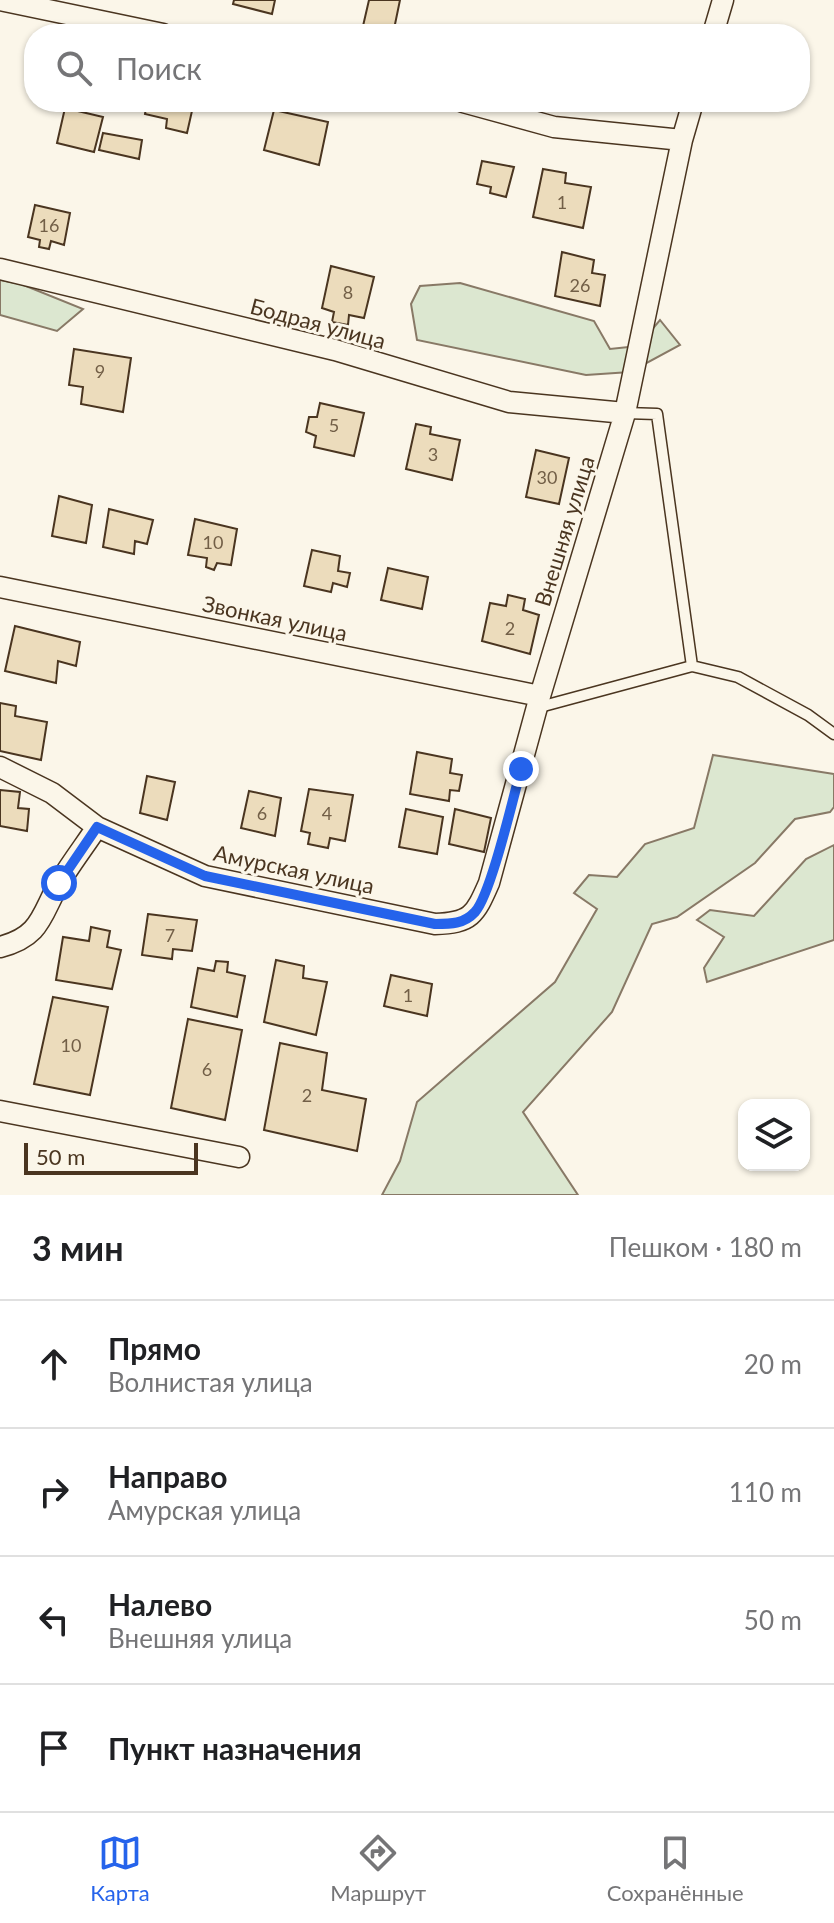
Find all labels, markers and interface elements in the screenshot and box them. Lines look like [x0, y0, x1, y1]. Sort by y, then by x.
search box [24, 24, 810, 112]
icon: search [52, 46, 96, 90]
text: Поиск [116, 50, 202, 86]
house number: 1 [557, 191, 567, 213]
house number: 16 [39, 214, 59, 236]
house number: 26 [570, 274, 590, 296]
house number: 8 [343, 281, 353, 303]
street label: Бодрая улица [247, 292, 389, 354]
house number: 9 [95, 360, 105, 382]
house number: 5 [329, 414, 339, 436]
house number: 3 [428, 443, 438, 465]
street label: Внешняя улица [528, 453, 600, 609]
house number: 30 [537, 466, 557, 488]
house number: 10 [203, 531, 223, 553]
street label: Звонкая улица [200, 590, 350, 646]
house number: 2 [505, 617, 515, 639]
route end [503, 751, 539, 787]
house number: 6 [257, 802, 267, 824]
house number: 4 [322, 802, 332, 824]
street label: Амурская улица [211, 839, 377, 899]
route start [41, 865, 77, 901]
house number: 7 [165, 924, 175, 946]
house number: 1 [403, 984, 413, 1006]
house number: 10 [61, 1034, 81, 1056]
house number: 6 [202, 1058, 212, 1080]
house number: 2 [302, 1084, 312, 1106]
map controls [738, 1099, 810, 1171]
button: layers [738, 1099, 810, 1171]
scale bar [24, 1139, 198, 1175]
text: 50 m [36, 1143, 85, 1170]
text: 3 мин [32, 1227, 124, 1268]
text: Пешком · 180 m [609, 1231, 802, 1263]
text: Прямо [108, 1330, 201, 1366]
icon: ahead [32, 1342, 76, 1386]
text: 20 m [744, 1348, 802, 1380]
text: Волнистая улица [108, 1366, 313, 1398]
text: Направо [108, 1458, 228, 1494]
icon: right [32, 1470, 76, 1514]
text: 110 m [729, 1476, 802, 1508]
text: Амурская улица [108, 1494, 301, 1526]
text: Налево [108, 1586, 212, 1622]
icon: left [32, 1598, 76, 1642]
text: 50 m [744, 1604, 802, 1636]
text: Внешняя улица [108, 1622, 292, 1654]
icon: arrive [32, 1726, 76, 1770]
text: Пункт назначения [108, 1730, 362, 1766]
tab: Карта [90, 1831, 150, 1906]
tab: Маршрут [330, 1831, 426, 1906]
tab: Сохранённые [607, 1831, 744, 1906]

